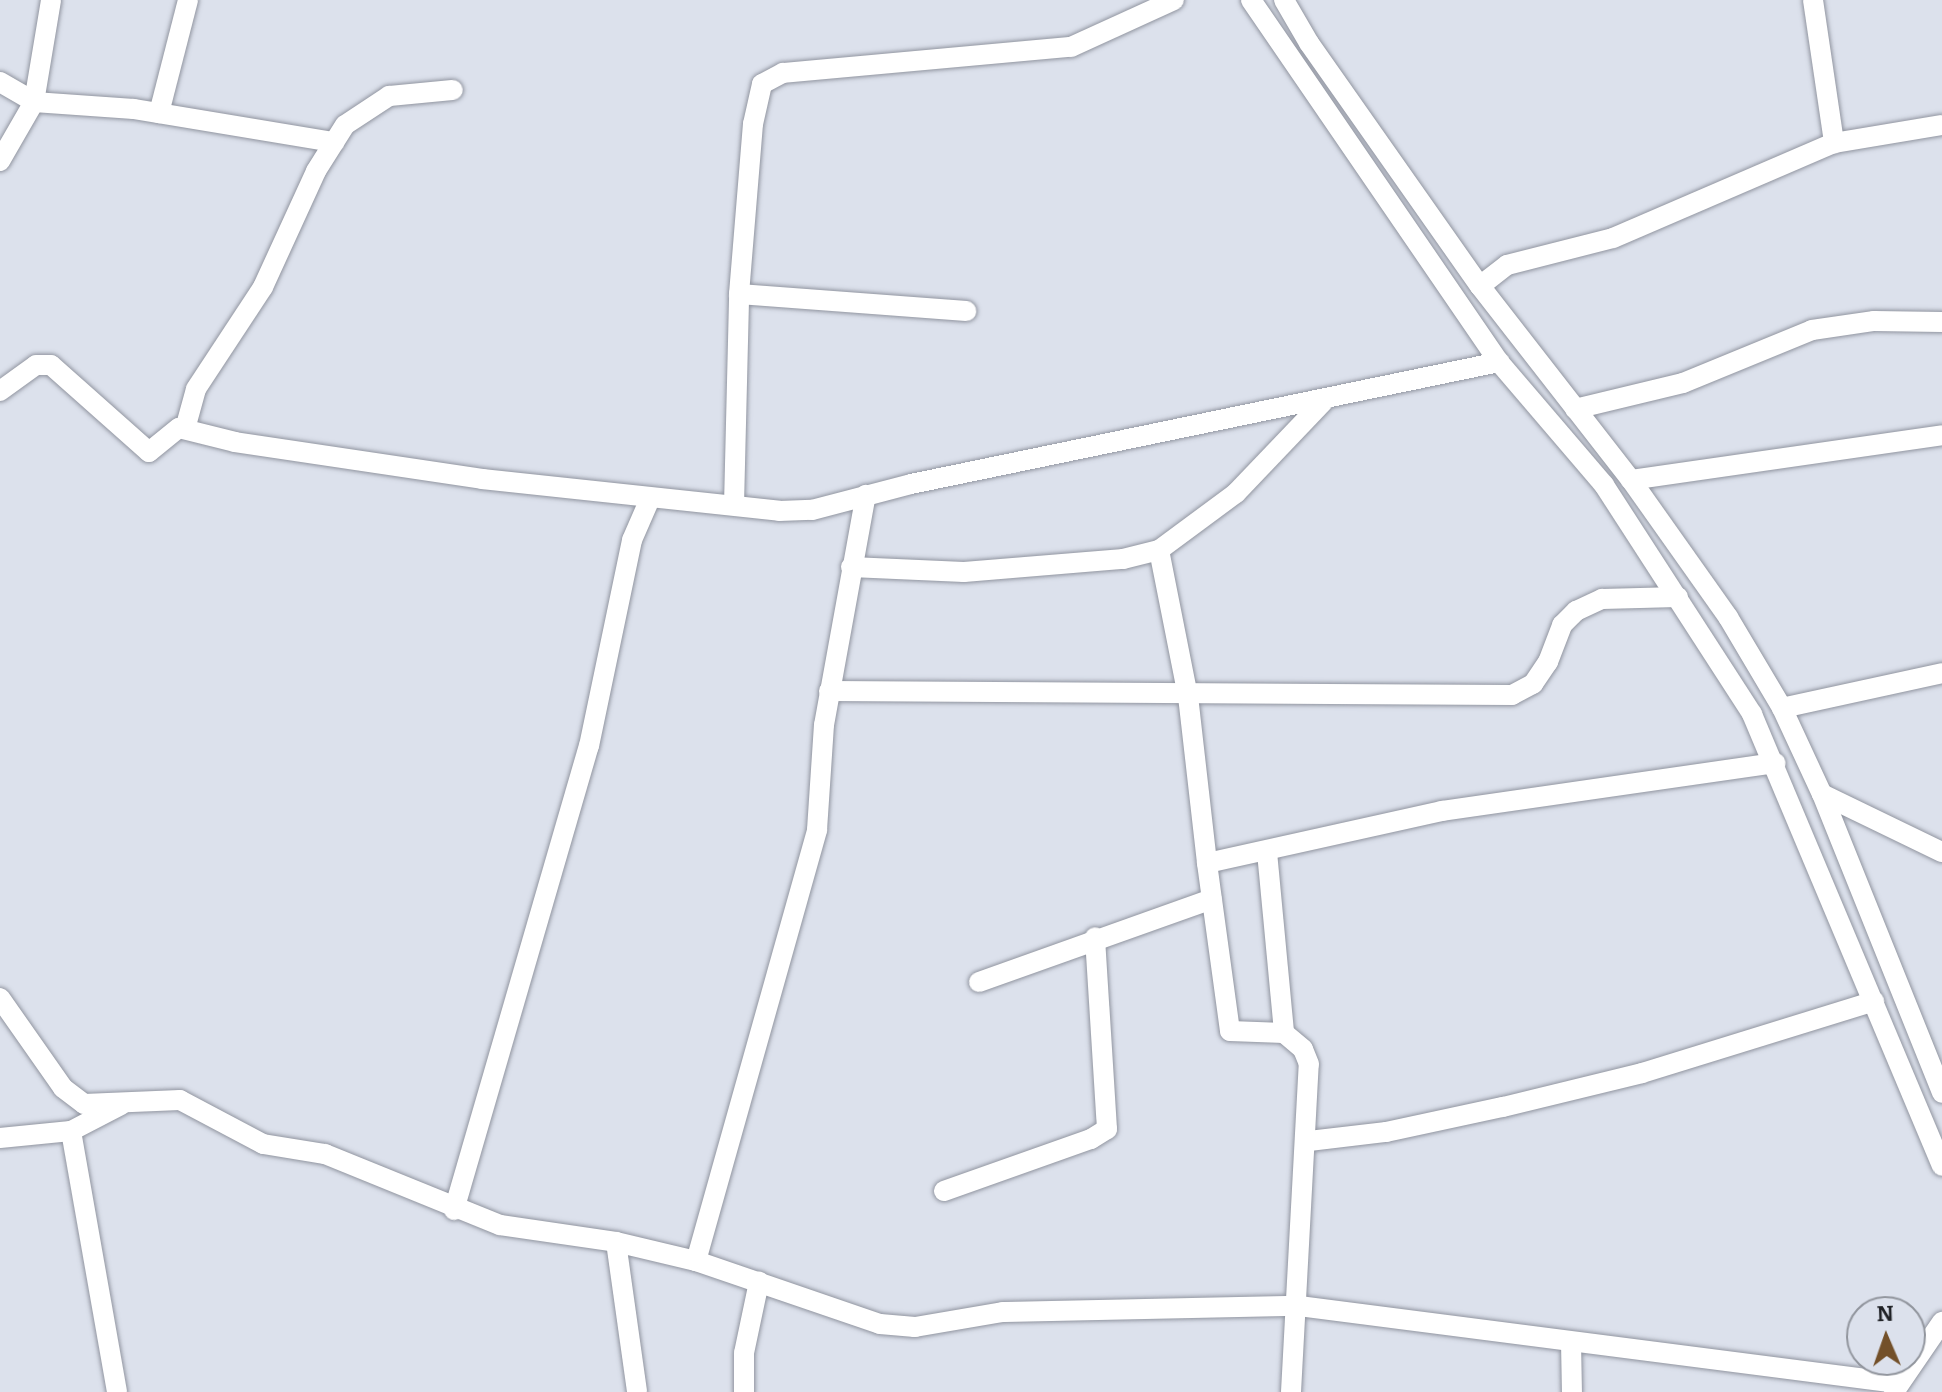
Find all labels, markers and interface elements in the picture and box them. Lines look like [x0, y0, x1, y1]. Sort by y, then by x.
north arrow [1846, 1296, 1926, 1376]
text: N [1876, 1300, 1894, 1327]

